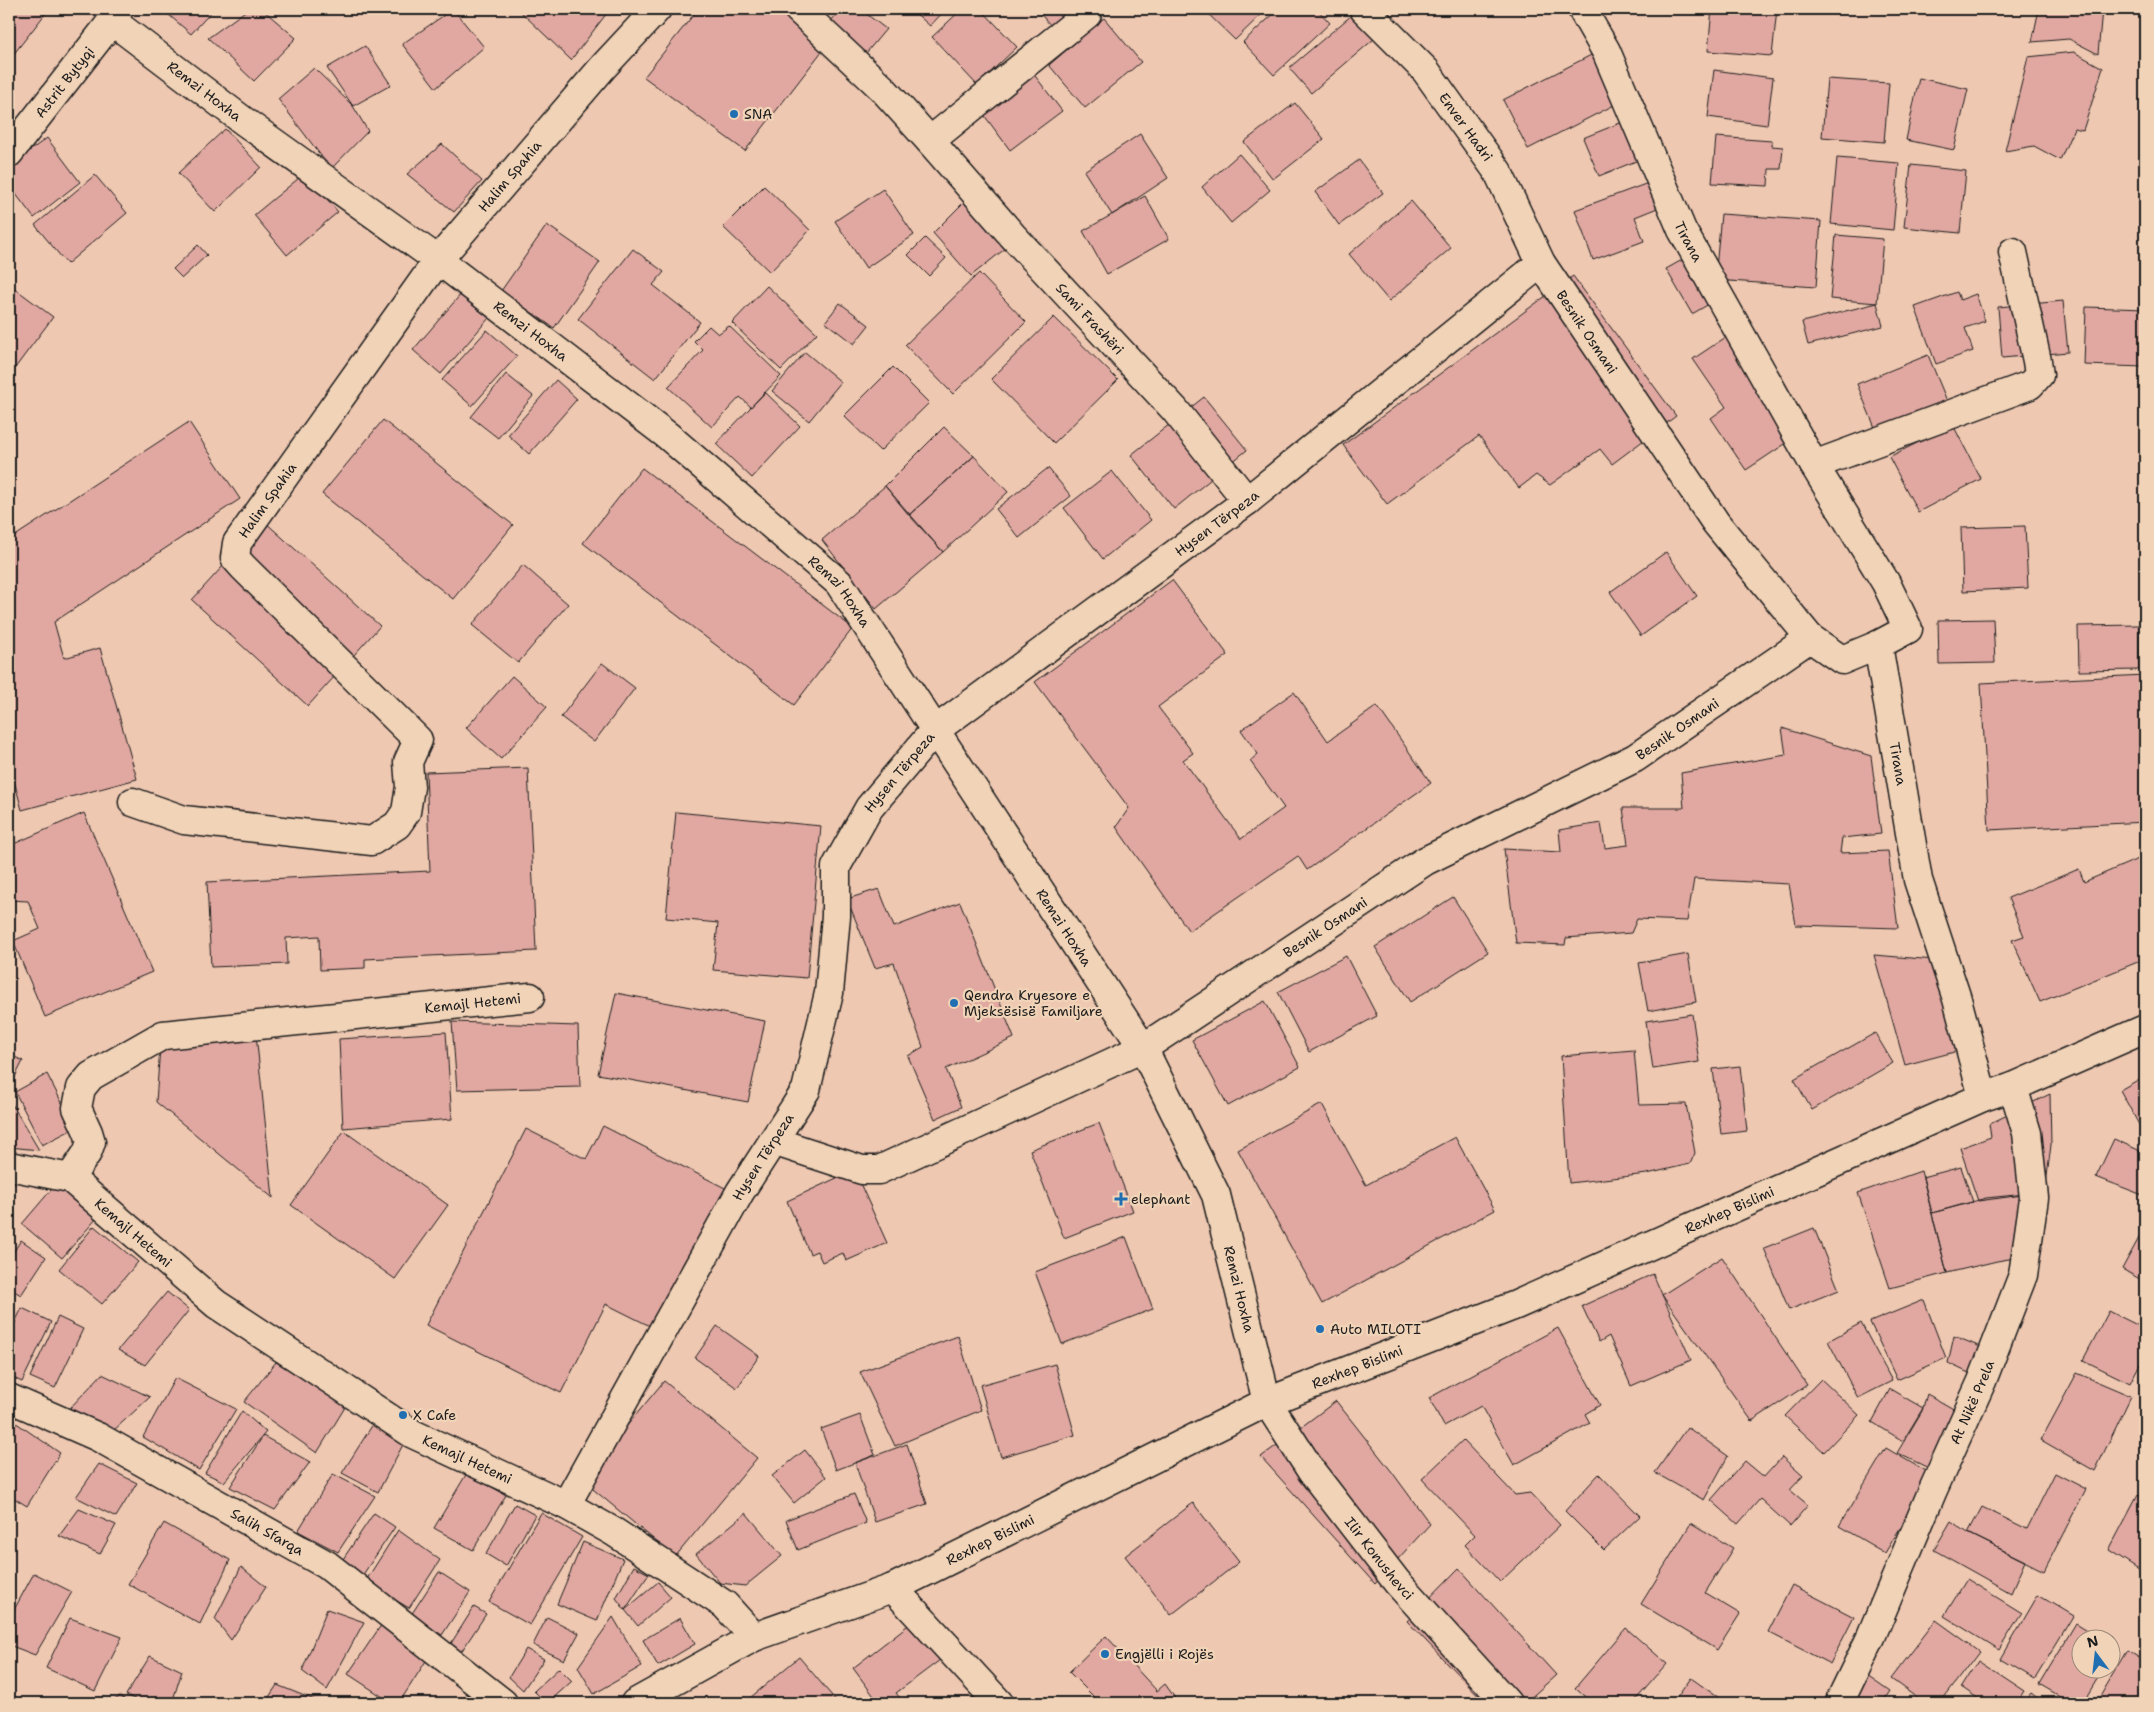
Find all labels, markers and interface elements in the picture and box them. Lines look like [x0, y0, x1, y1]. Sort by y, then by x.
street label: Astrit Bytyqi [31, 43, 98, 121]
street label: Remzi Hoxha [164, 57, 245, 125]
street label: Enver Hadri [1435, 89, 1497, 165]
place label: SNA [744, 105, 772, 123]
marker: SNA [728, 108, 740, 120]
street label: Halim Spahia [474, 136, 546, 216]
street label: Tirana [1670, 218, 1707, 265]
street label: Sami Frashëri [1052, 279, 1128, 358]
street label: Besnik Osmani [1552, 287, 1622, 377]
street label: Remzi Hoxha [490, 297, 572, 365]
street label: Halim Spahia [234, 459, 301, 542]
street label: Hysen Tërpeza [1171, 486, 1263, 560]
street label: Remzi Hoxha [804, 552, 875, 631]
street label: Besnik Osmani [1632, 694, 1723, 764]
street label: Hysen Tërpeza [860, 728, 939, 816]
street label: Tirana [1886, 741, 1911, 787]
street label: Remzi Hoxha [1032, 885, 1096, 970]
street label: Besnik Osmani [1280, 893, 1371, 962]
place label: Qendra Kryesore e Mjeksësisë Familjare [964, 986, 1103, 1020]
street label: Kemajl Hetemi [424, 989, 522, 1017]
marker: Qendra Kryesore e Mjeksësisë Familjare [948, 997, 960, 1009]
street label: Hysen Tërpeza [728, 1110, 798, 1204]
street label: Rexhep Bislimi [1682, 1182, 1777, 1238]
place label: elephant [1131, 1190, 1190, 1208]
marker: elephant [1115, 1193, 1127, 1205]
street label: Kemajl Hetemi [91, 1194, 176, 1271]
street label: Remzi Hoxha [1220, 1244, 1259, 1335]
place label: Auto MILOTI [1330, 1320, 1421, 1338]
marker: Auto MILOTI [1314, 1323, 1326, 1335]
street label: Rexhep Bislimi [1309, 1341, 1405, 1393]
street label: At Nikë Prela [1946, 1357, 1998, 1447]
place label: X Cafe [413, 1406, 456, 1424]
marker: X Cafe [397, 1409, 409, 1421]
street label: Kemajl Hetemi [420, 1431, 515, 1488]
street label: Salih Sfarqa [227, 1504, 307, 1559]
street label: Rexhep Bislimi [943, 1510, 1037, 1569]
street label: Ilir Konushevci [1341, 1513, 1418, 1604]
north arrow [2072, 1630, 2122, 1680]
text: N [2085, 1631, 2100, 1652]
place label: Engjëlli i Rojës [1115, 1645, 1214, 1663]
marker: Engjëlli i Rojës [1099, 1648, 1111, 1660]

